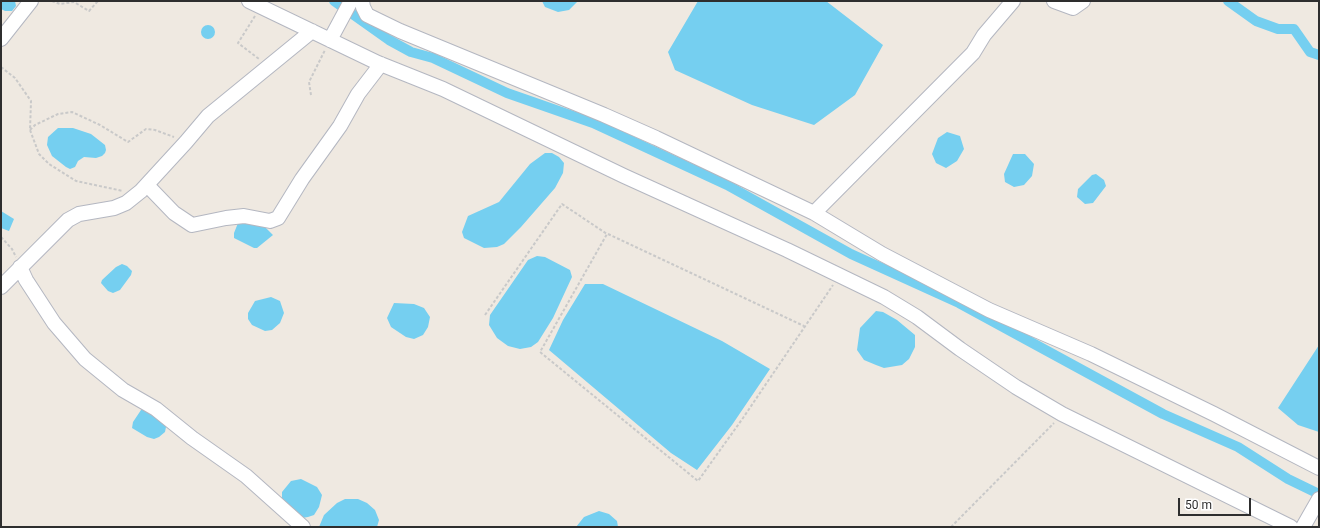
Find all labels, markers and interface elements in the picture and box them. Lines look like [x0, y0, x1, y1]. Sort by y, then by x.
scale bar [1180, 490, 1253, 516]
text: 50 m [1185, 498, 1212, 512]

